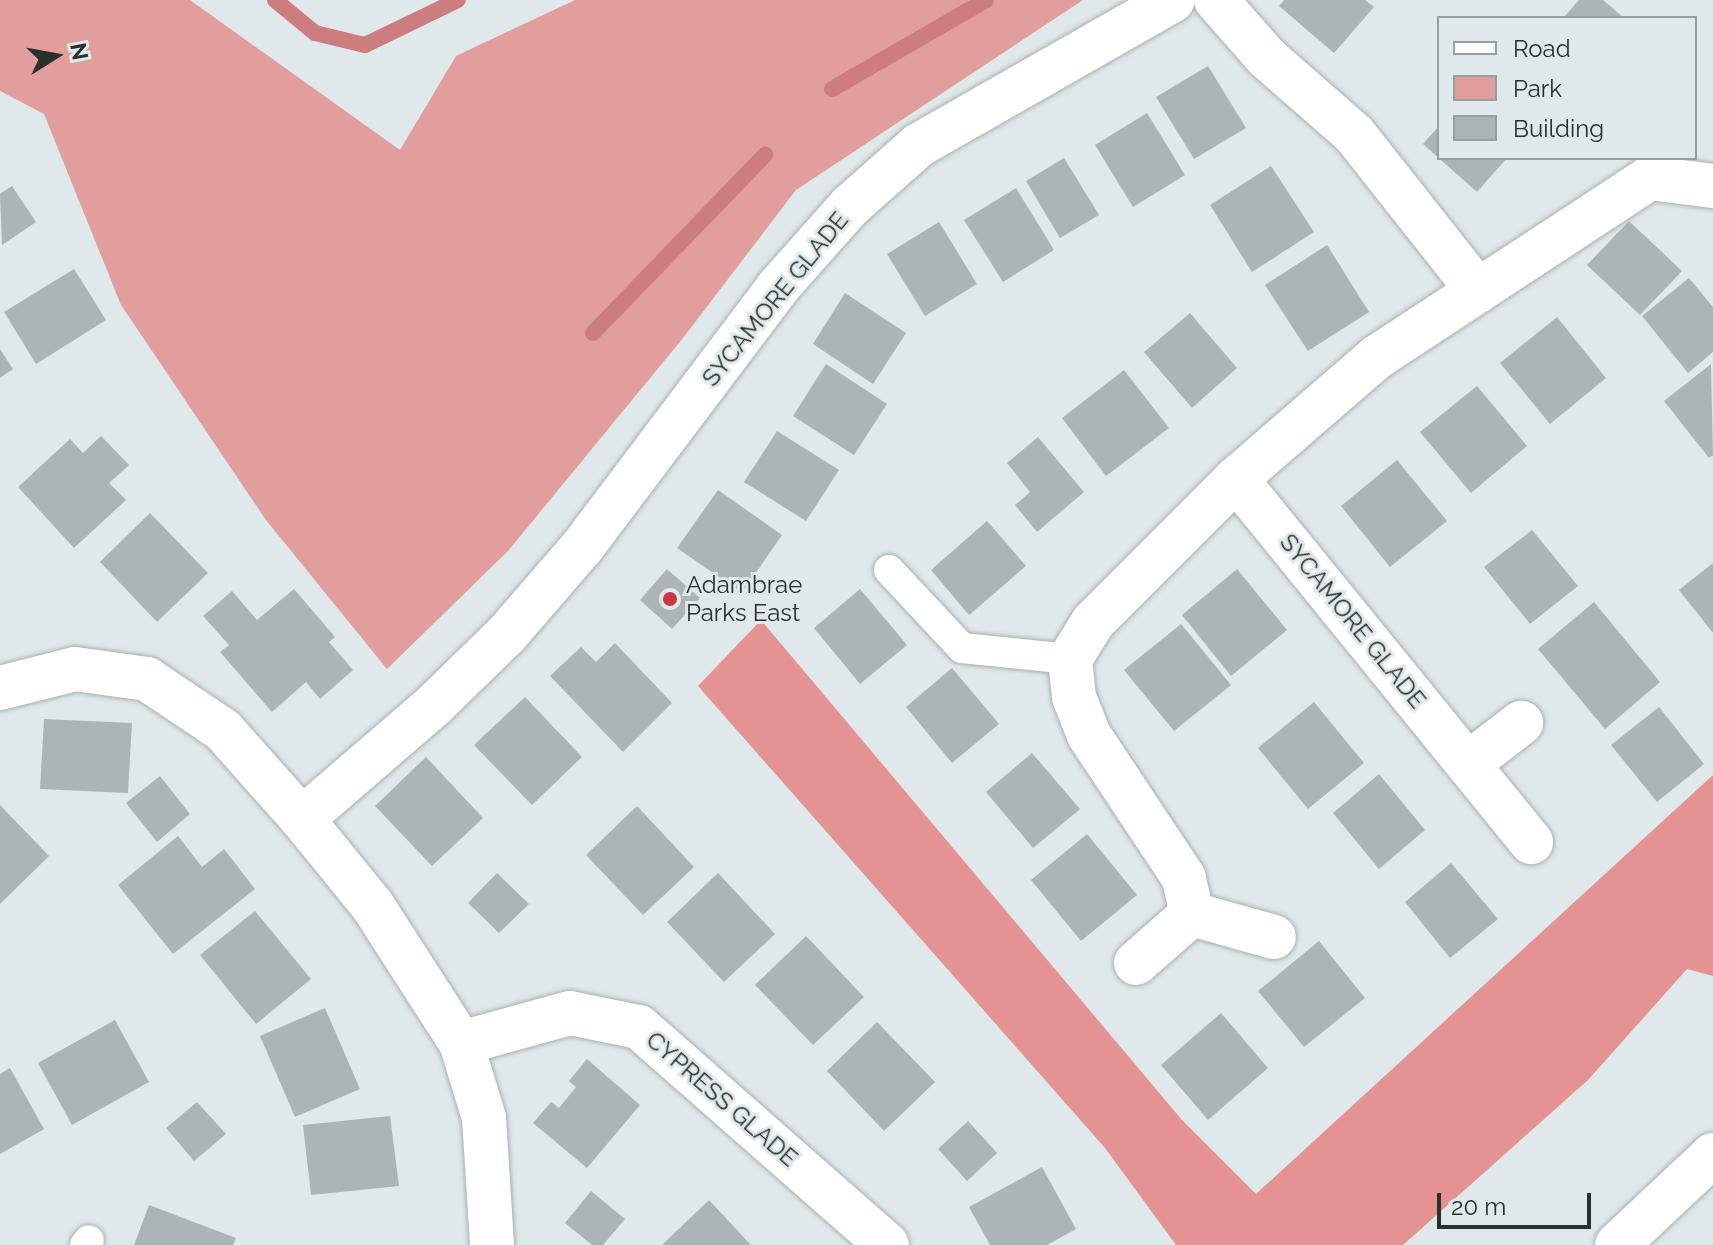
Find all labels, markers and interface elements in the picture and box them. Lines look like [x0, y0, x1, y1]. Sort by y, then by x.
north arrow [16, 16, 96, 96]
legend [1437, 16, 1697, 160]
text: Road [1513, 34, 1571, 63]
text: N [65, 41, 94, 62]
text: Park [1513, 74, 1562, 103]
text: Building [1513, 114, 1604, 143]
street label: SYCAMORE GLADE [696, 206, 854, 392]
street label: SYCAMORE GLADE [1274, 528, 1432, 714]
place label: Adambrae Parks East [686, 571, 802, 627]
marker: Adambrae Parks East [661, 590, 679, 608]
street label: CYPRESS GLADE [640, 1025, 804, 1173]
scale bar [1441, 1177, 1595, 1227]
text: 20 m [1451, 1192, 1506, 1221]

